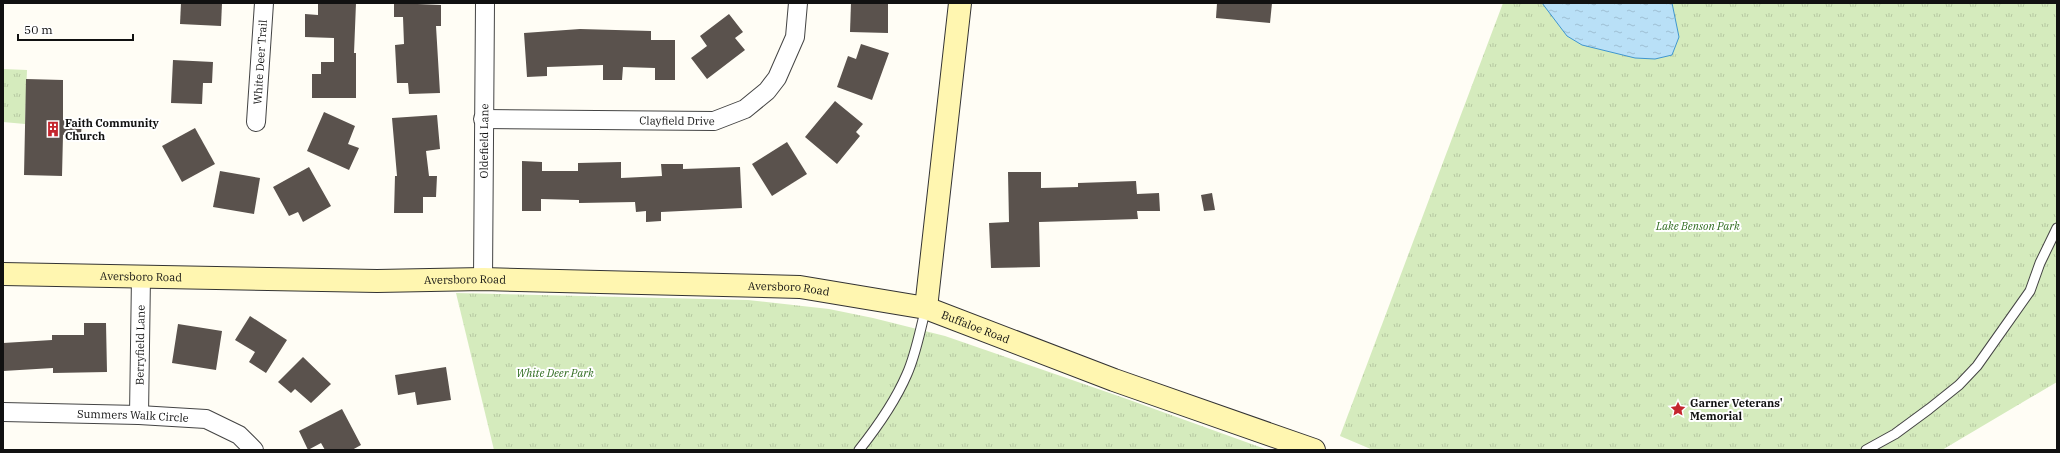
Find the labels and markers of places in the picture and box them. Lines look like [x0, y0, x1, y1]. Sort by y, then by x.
place label: Faith Community Church [65, 116, 160, 143]
building icon: Faith Community Church [44, 120, 62, 138]
place label: Garner Veterans' Memorial [1690, 396, 1783, 423]
place icon: Garner Veterans' Memorial [1669, 400, 1687, 418]

